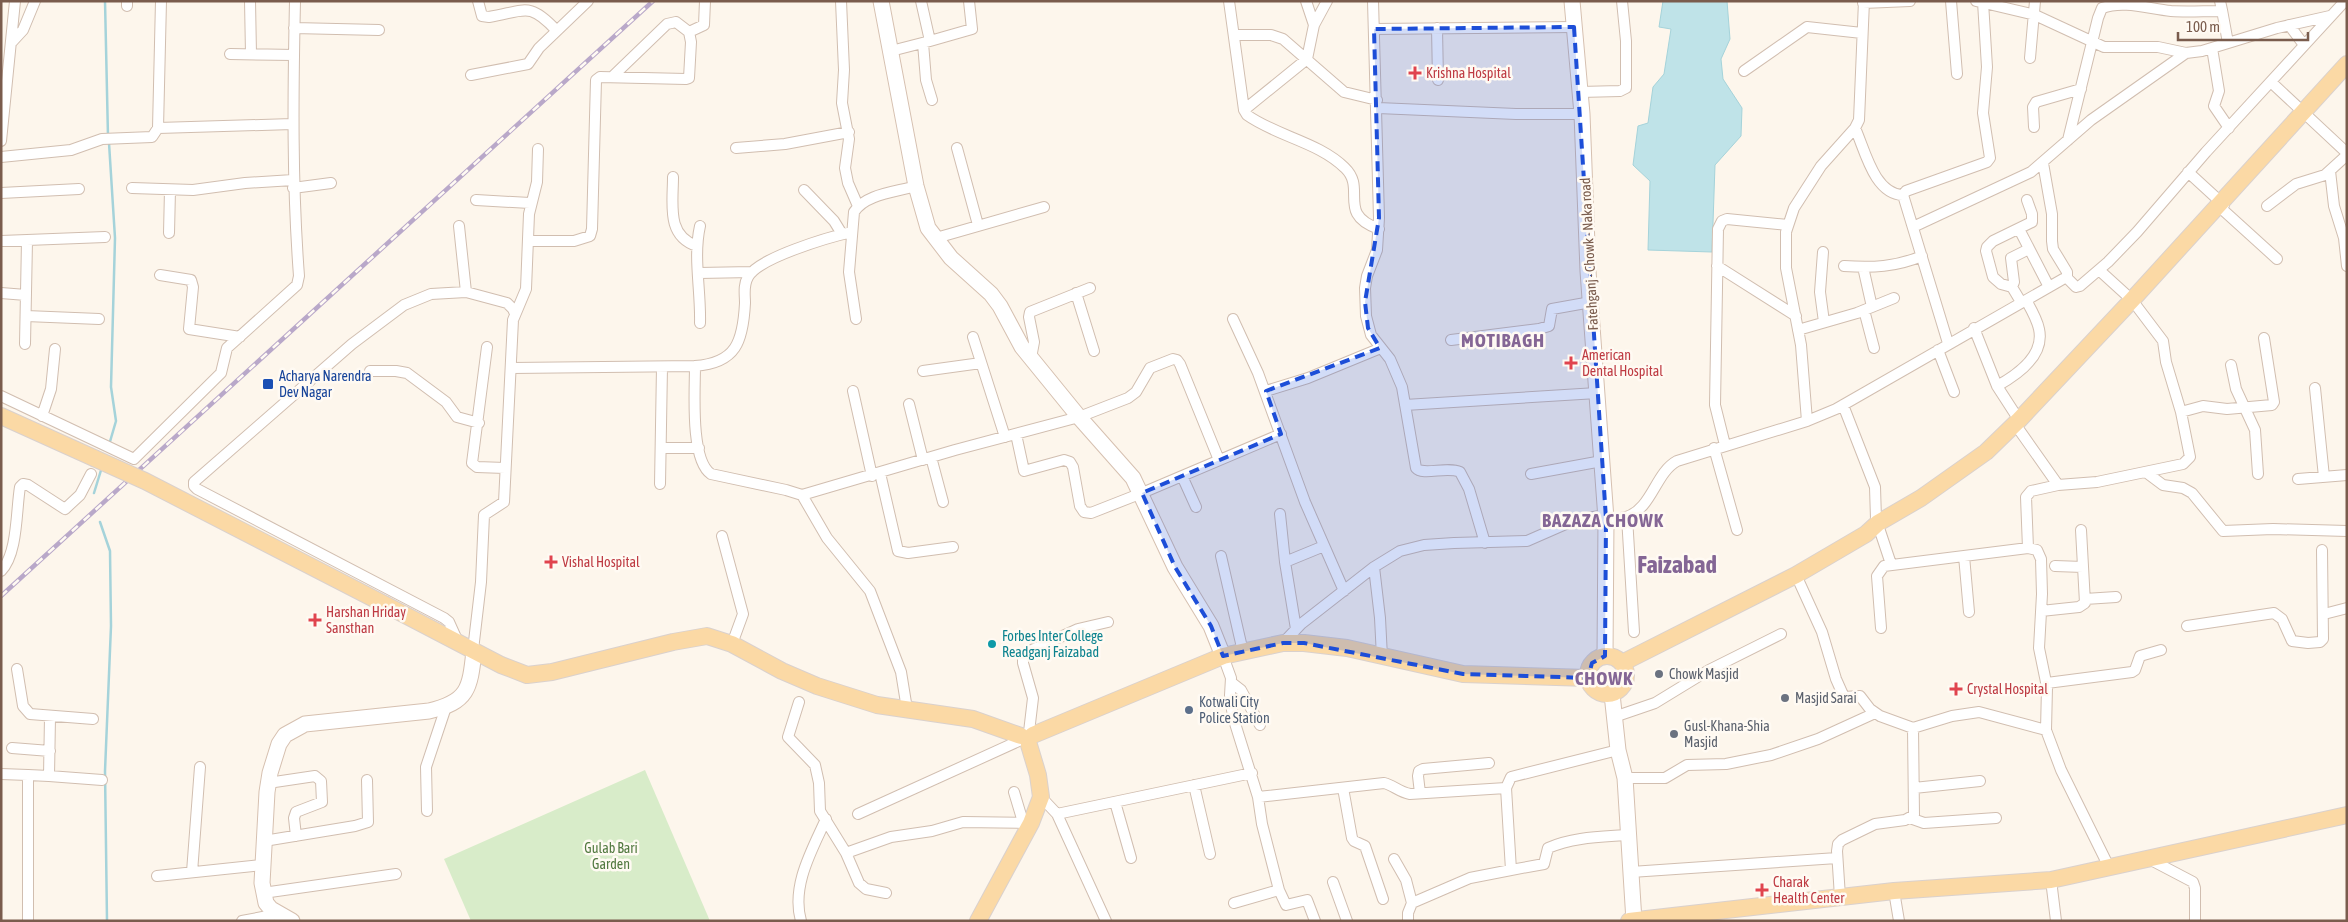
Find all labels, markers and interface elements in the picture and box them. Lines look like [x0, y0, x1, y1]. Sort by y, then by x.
scale bar [2178, 10, 2308, 42]
text: 100 m [2186, 18, 2220, 35]
place label: Krishna Hospital [1426, 65, 1511, 81]
marker: Krishna Hospital [1408, 66, 1422, 80]
street label: Fatehganj - Chowk - Naka road [1577, 177, 1601, 331]
district label: MOTIBAGH [1461, 329, 1545, 351]
place label: American Dental Hospital [1582, 347, 1663, 379]
marker: American Dental Hospital [1564, 356, 1578, 370]
place label: Acharya Narendra Dev Nagar [279, 368, 372, 400]
marker: Acharya Narendra Dev Nagar [261, 377, 275, 391]
district label: BAZAZA CHOWK [1542, 509, 1664, 531]
district label: Faizabad [1637, 551, 1717, 578]
place label: Vishal Hospital [562, 554, 640, 570]
marker: Vishal Hospital [544, 555, 558, 569]
place label: Harshan Hriday Sansthan [326, 604, 406, 636]
marker: Harshan Hriday Sansthan [308, 613, 322, 627]
place label: Forbes Inter College Readganj Faizabad [1002, 628, 1103, 660]
marker: Forbes Inter College Readganj Faizabad [986, 638, 998, 650]
place label: Chowk Masjid [1669, 666, 1739, 682]
district label: CHOWK [1575, 667, 1633, 689]
marker: Chowk Masjid [1653, 668, 1665, 680]
place label: Crystal Hospital [1967, 681, 2048, 697]
marker: Crystal Hospital [1949, 682, 1963, 696]
place label: Masjid Sarai [1795, 690, 1857, 706]
marker: Masjid Sarai [1779, 692, 1791, 704]
place label: Kotwali City Police Station [1199, 694, 1270, 726]
marker: Kotwali City Police Station [1183, 704, 1195, 716]
place label: Gusl-Khana-Shia Masjid [1684, 718, 1770, 750]
marker: Gusl-Khana-Shia Masjid [1668, 728, 1680, 740]
park label: Gulab Bari Garden [584, 840, 638, 872]
place label: Charak Health Center [1773, 874, 1845, 906]
marker: Charak Health Center [1755, 883, 1769, 897]

